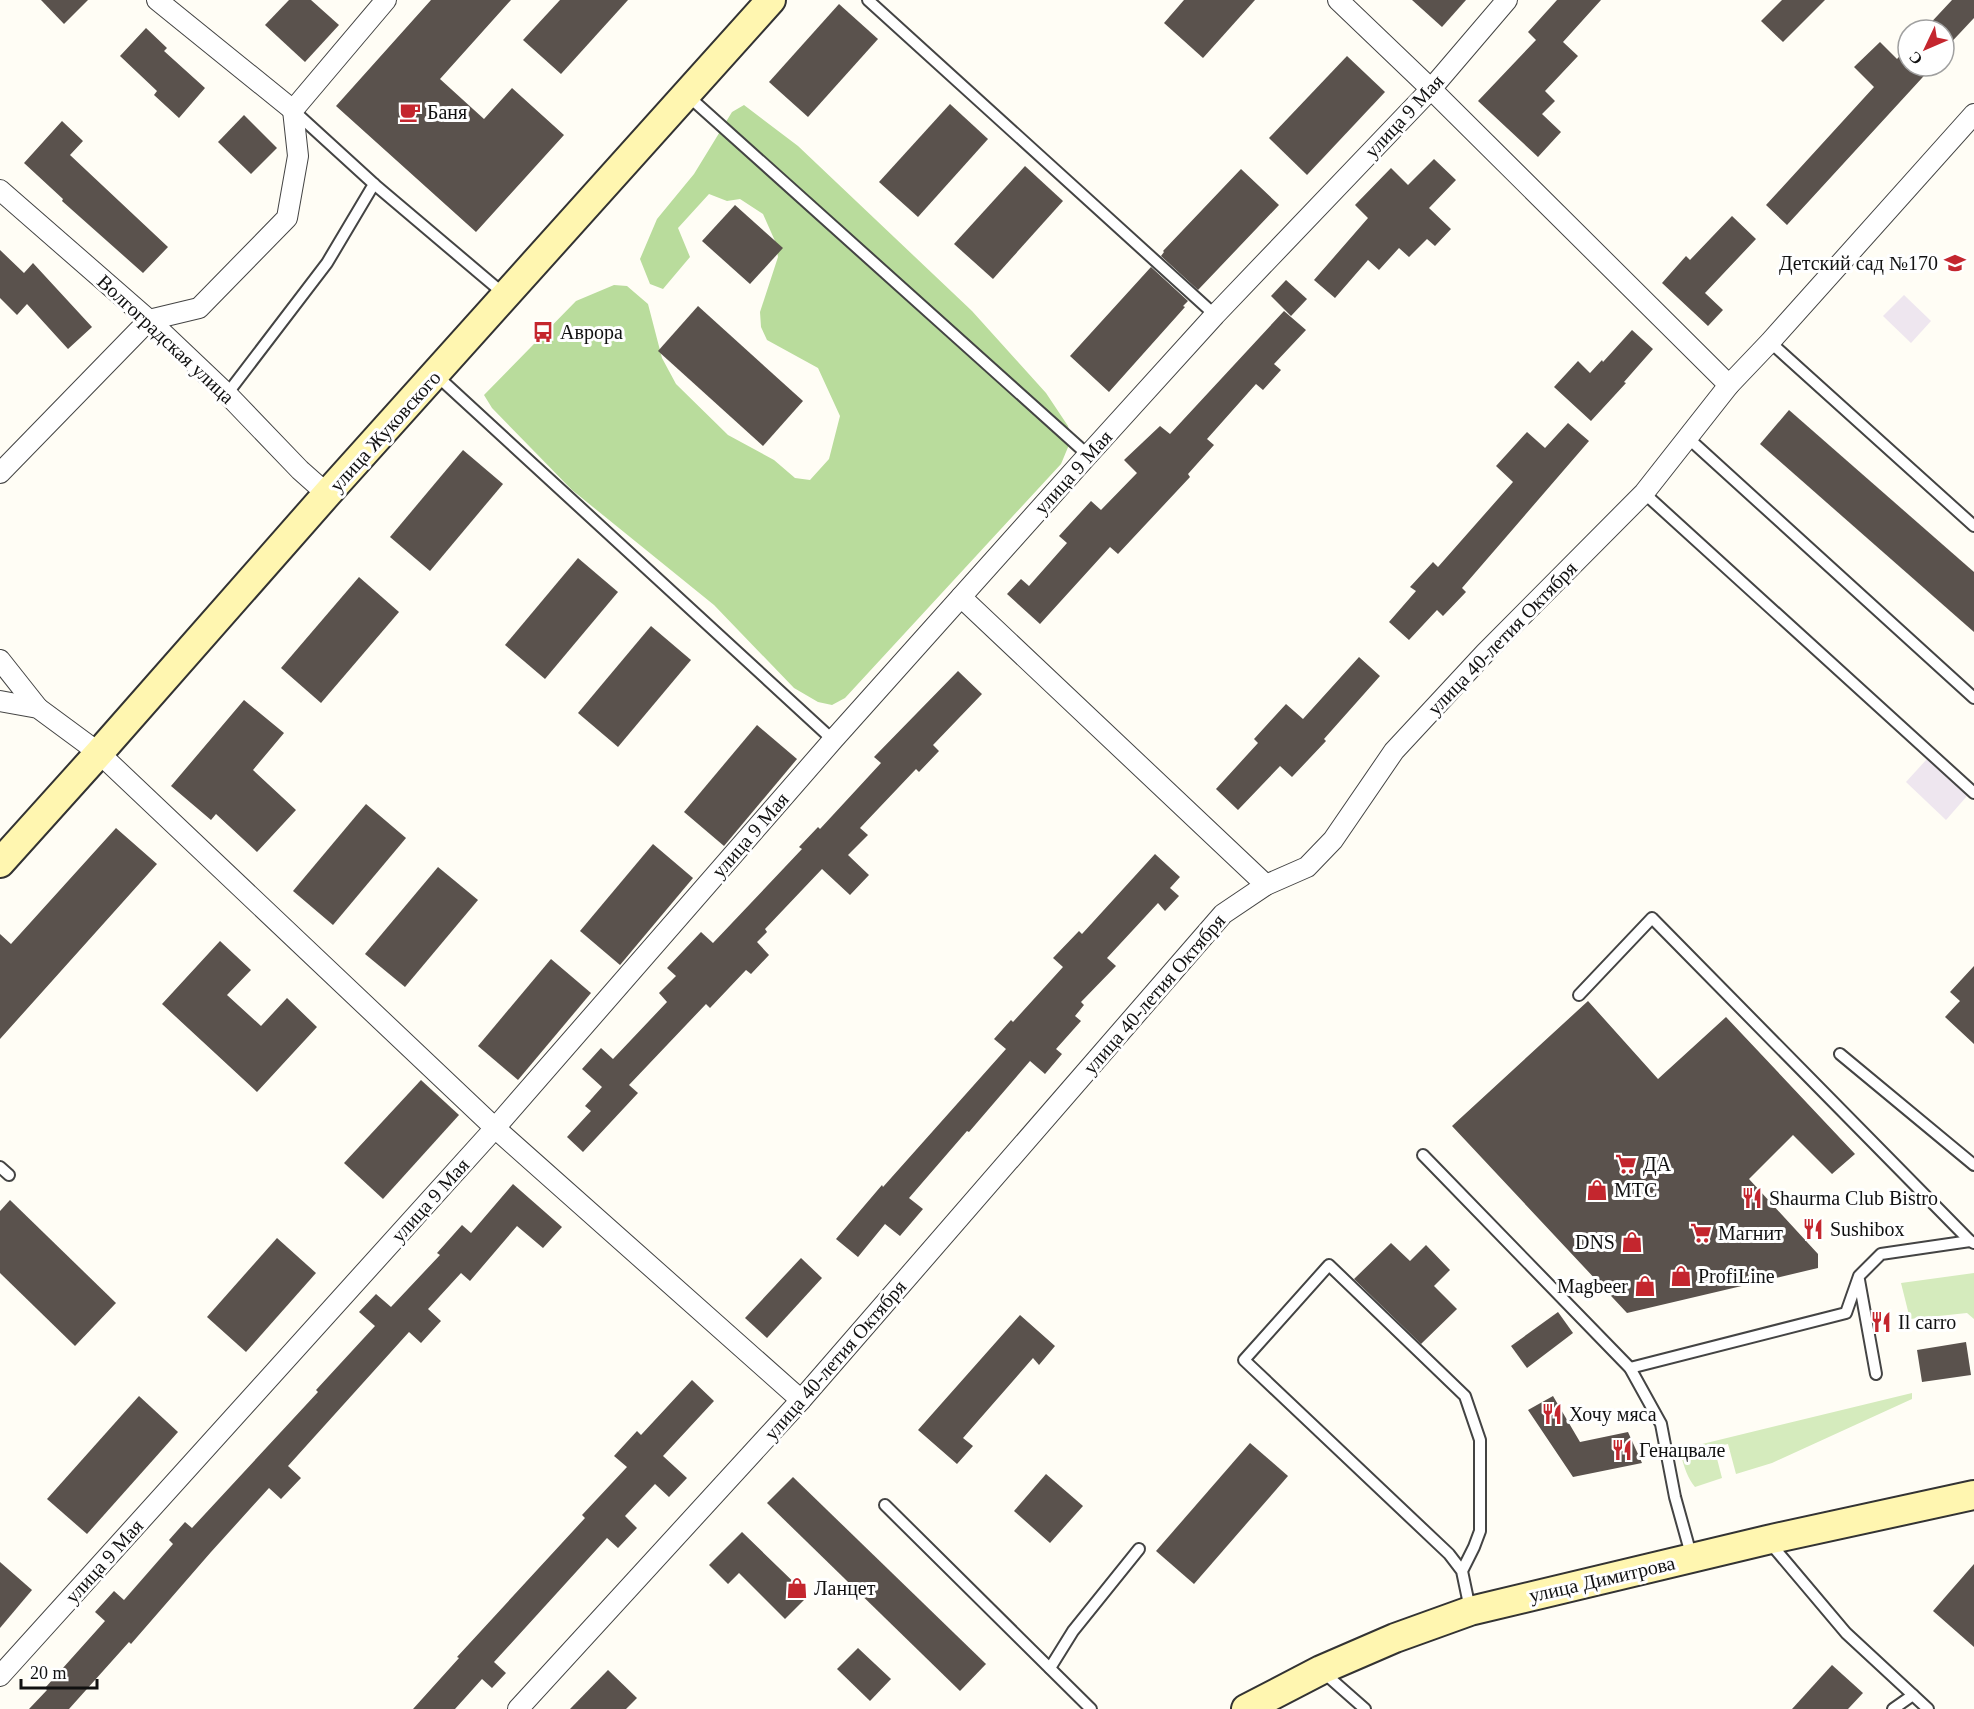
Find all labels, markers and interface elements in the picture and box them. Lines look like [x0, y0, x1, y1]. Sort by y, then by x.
north arrow [1896, 18, 1956, 78]
text: С [1905, 48, 1926, 68]
street label: улица 9 Мая [1360, 70, 1449, 163]
cafe icon: Баня [398, 100, 422, 124]
place label: Баня [427, 101, 467, 123]
school or university icon: Детский сад №170 [1943, 251, 1967, 275]
place label: Детский сад №170 [1779, 252, 1938, 275]
street label: Волгоградская улица [92, 270, 239, 409]
bus stop icon: Аврора [531, 320, 555, 344]
place label: Аврора [560, 321, 623, 344]
street label: улица Жуковского [325, 366, 446, 496]
street label: улица 9 Мая [1030, 426, 1117, 519]
street label: улица 40-летия Октября [1423, 557, 1582, 720]
street label: улица 9 Мая [707, 788, 794, 883]
street label: улица 40-летия Октября [1079, 910, 1230, 1079]
supermarket icon: ДА [1614, 1152, 1638, 1176]
place label: ДА [1643, 1153, 1672, 1176]
street label: улица 9 Мая [387, 1154, 474, 1247]
shop icon: МТС [1585, 1178, 1609, 1202]
place label: МТС [1614, 1179, 1657, 1201]
restaurant icon: Shaurma Club Bistro [1740, 1186, 1764, 1210]
place label: Shaurma Club Bistro [1769, 1187, 1938, 1209]
restaurant icon: Sushibox [1801, 1217, 1825, 1241]
place label: Sushibox [1830, 1218, 1904, 1240]
supermarket icon: Магнит [1689, 1221, 1713, 1245]
place label: Магнит [1718, 1222, 1783, 1244]
shop icon: DNS [1620, 1230, 1644, 1254]
place label: DNS [1575, 1231, 1615, 1253]
shop icon: ProfiLine [1669, 1264, 1693, 1288]
place label: ProfiLine [1698, 1265, 1775, 1287]
shop icon: Magbeer [1633, 1274, 1657, 1298]
place label: Magbeer [1557, 1275, 1628, 1298]
street label: улица 40-летия Октября [760, 1276, 911, 1445]
restaurant icon: Il carro [1869, 1310, 1893, 1334]
place label: Il carro [1898, 1311, 1956, 1333]
restaurant icon: Хочу мяса [1540, 1402, 1564, 1426]
place label: Хочу мяса [1569, 1403, 1657, 1426]
restaurant icon: Генацвале [1610, 1438, 1634, 1462]
place label: Генацвале [1639, 1439, 1725, 1462]
street label: улица 9 Мая [61, 1515, 148, 1608]
street label: улица Димитрова [1527, 1551, 1677, 1607]
shop icon: Ланцет [785, 1576, 809, 1600]
place label: Ланцет [814, 1577, 876, 1600]
scale bar [21, 1652, 98, 1690]
text: 20 m [30, 1663, 67, 1683]

